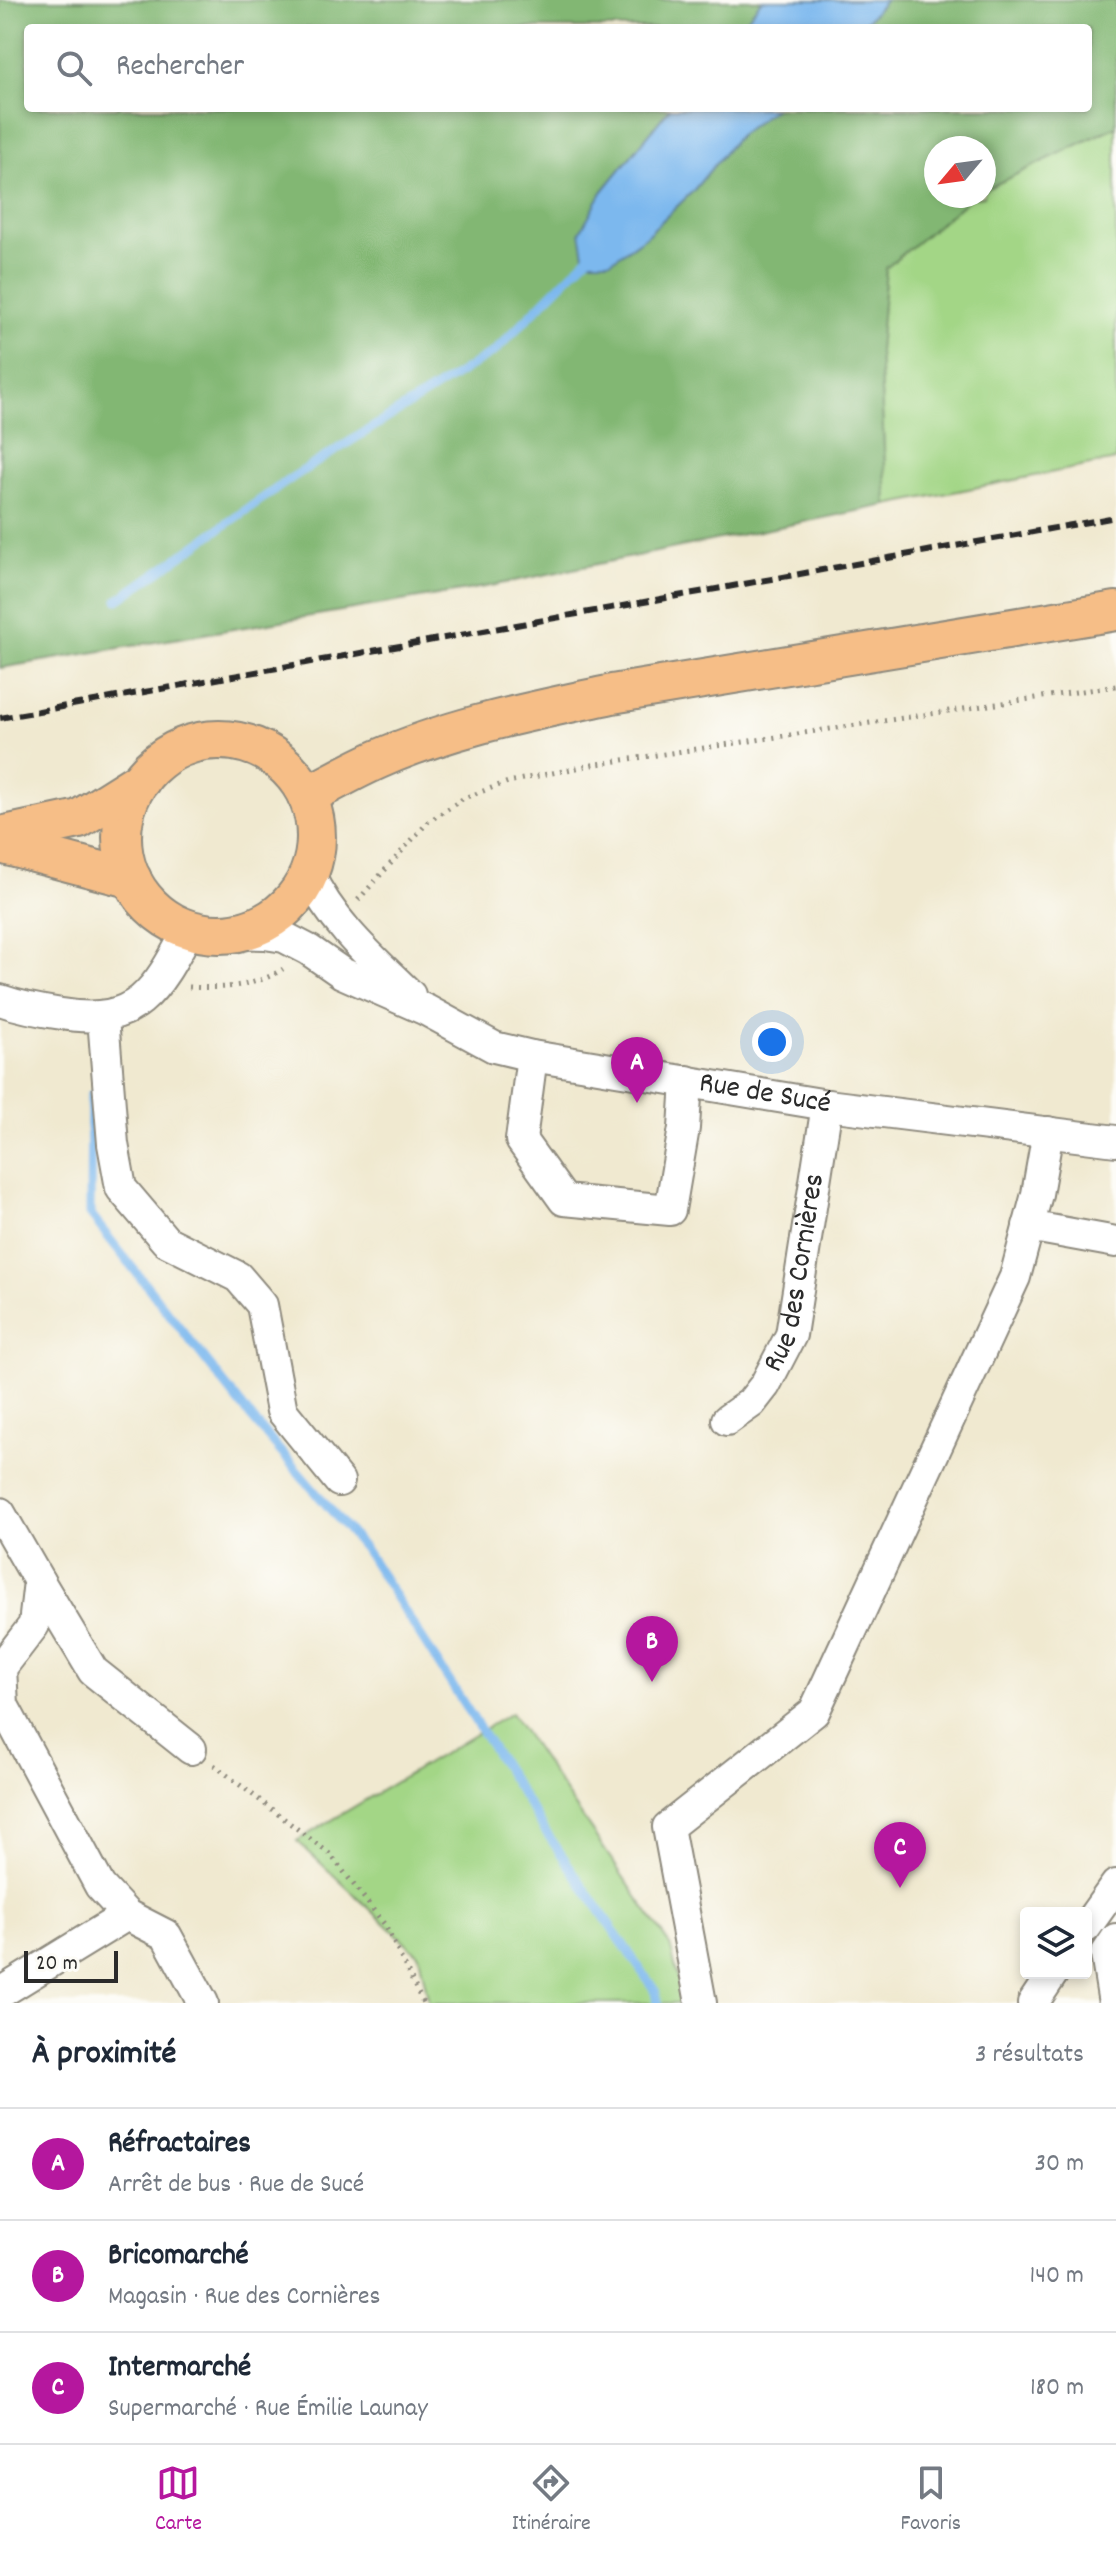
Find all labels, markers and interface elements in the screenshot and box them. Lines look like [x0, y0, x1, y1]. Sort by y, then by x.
search box [24, 24, 1092, 112]
icon: search [52, 46, 96, 90]
text: Rechercher [116, 47, 244, 90]
north arrow [924, 136, 996, 208]
your location [752, 1022, 792, 1062]
pin: A [611, 1037, 663, 1103]
street label: Rue de Sucé [696, 1063, 834, 1127]
street label: Rue des Cornières [753, 1171, 837, 1380]
pin: B [626, 1616, 678, 1682]
pin: C [874, 1822, 926, 1888]
map controls [1020, 1907, 1092, 1979]
button: layers [1020, 1907, 1092, 1979]
scale bar [24, 1947, 118, 1983]
text: 20 m [36, 1949, 78, 1980]
text: À proximité [32, 2031, 176, 2080]
text: 3 résultats [975, 2037, 1084, 2074]
text: Réfractaires [108, 2124, 251, 2167]
text: A [51, 2146, 65, 2183]
text: 30 m [1034, 2146, 1084, 2183]
text: Arrêt de bus · Rue de Sucé [108, 2167, 364, 2204]
text: Bricomarché [108, 2236, 249, 2279]
text: B [52, 2258, 64, 2295]
text: 140 m [1030, 2258, 1084, 2295]
text: Magasin · Rue des Cornières [108, 2279, 380, 2316]
text: Intermarché [108, 2348, 251, 2391]
text: C [52, 2370, 64, 2407]
text: 180 m [1030, 2370, 1084, 2407]
text: Supermarché · Rue Émilie Launay [108, 2391, 428, 2428]
tab: Carte [155, 2461, 202, 2540]
tab: Itinéraire [512, 2461, 591, 2540]
tab: Favoris [901, 2461, 961, 2540]

